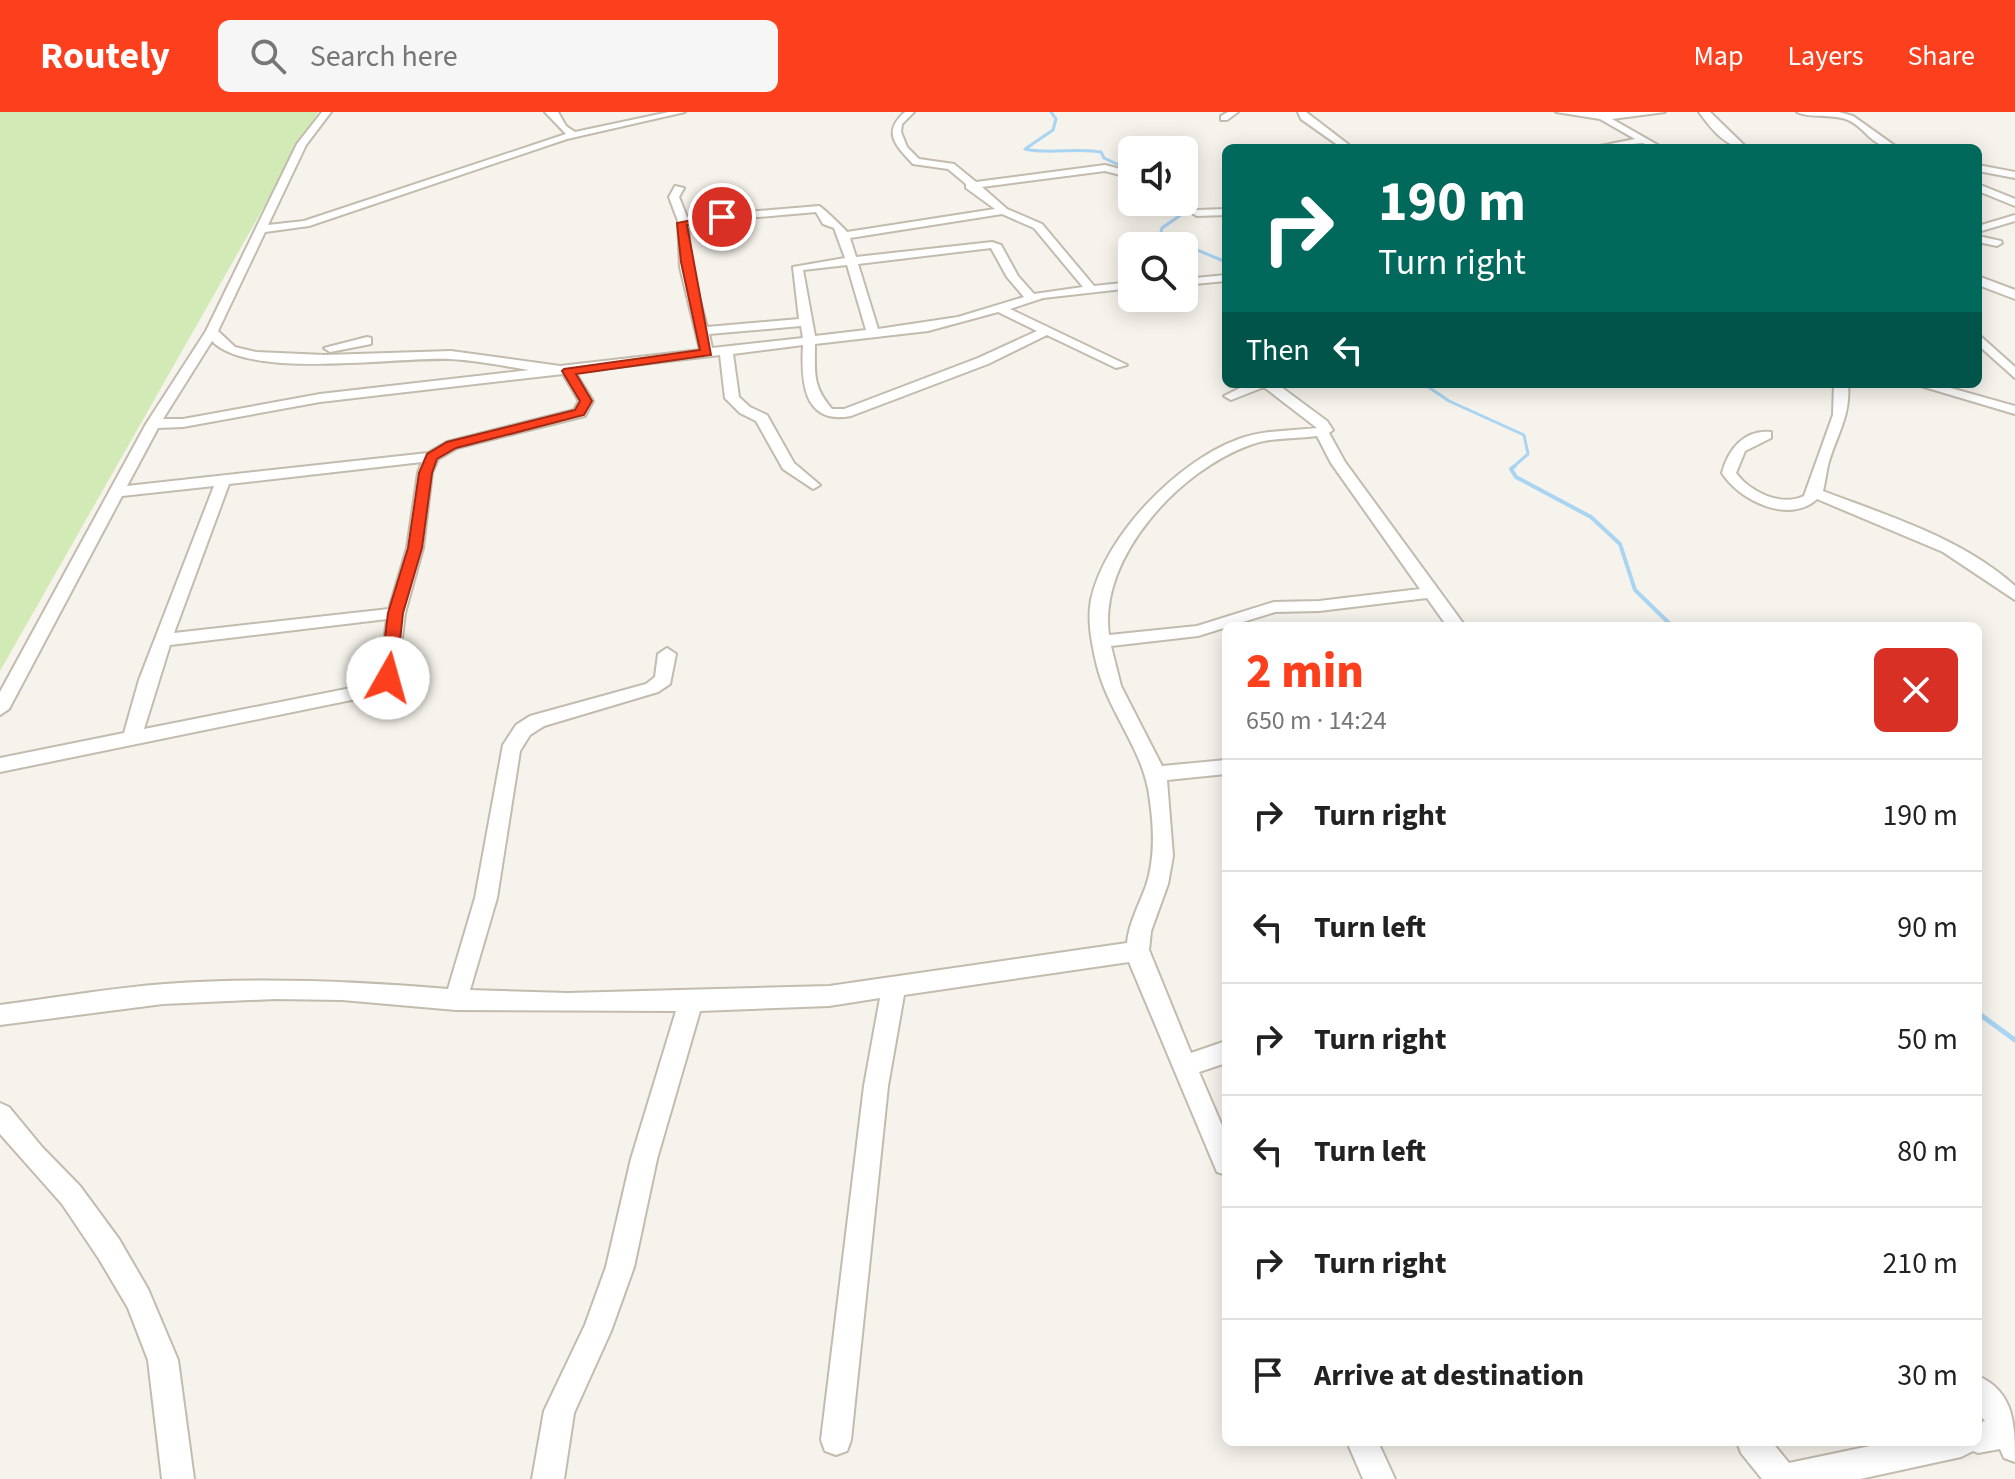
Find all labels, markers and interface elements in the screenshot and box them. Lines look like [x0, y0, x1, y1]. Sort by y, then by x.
search box [218, 20, 778, 92]
text: Routely [40, 29, 170, 83]
icon: search [246, 34, 290, 78]
text: Search here [310, 35, 458, 78]
text: Map [1693, 36, 1743, 76]
text: Layers [1787, 36, 1863, 76]
text: Share [1907, 36, 1975, 76]
map controls [1118, 136, 1198, 312]
button: sound [1118, 136, 1198, 216]
text: 190 m [1378, 163, 1526, 242]
icon: right [1246, 176, 1350, 280]
pin [688, 183, 756, 251]
icon: arrive [700, 195, 744, 239]
button: search [1118, 232, 1198, 312]
text: Turn right [1378, 237, 1526, 288]
icon: left [1326, 328, 1370, 372]
text: Then [1246, 329, 1310, 372]
position arrow [346, 636, 430, 720]
text: 2 min [1246, 638, 1364, 706]
button: close [1874, 648, 1958, 732]
text: 650 m · 14:24 [1246, 702, 1387, 739]
icon: right [1246, 793, 1290, 837]
text: Turn right [1314, 794, 1446, 837]
text: 190 m [1882, 794, 1958, 837]
icon: left [1246, 905, 1290, 949]
text: Turn left [1314, 906, 1426, 949]
text: 90 m [1897, 906, 1958, 949]
icon: right [1246, 1017, 1290, 1061]
text: Turn right [1314, 1018, 1446, 1061]
text: 50 m [1897, 1018, 1958, 1061]
icon: left [1246, 1129, 1290, 1173]
text: Turn left [1314, 1130, 1426, 1173]
text: 80 m [1897, 1130, 1958, 1173]
icon: right [1246, 1241, 1290, 1285]
text: Turn right [1314, 1242, 1446, 1285]
text: 210 m [1882, 1242, 1958, 1285]
icon: arrive [1246, 1353, 1290, 1397]
text: Arrive at destination [1314, 1354, 1584, 1397]
text: 30 m [1897, 1354, 1958, 1397]

